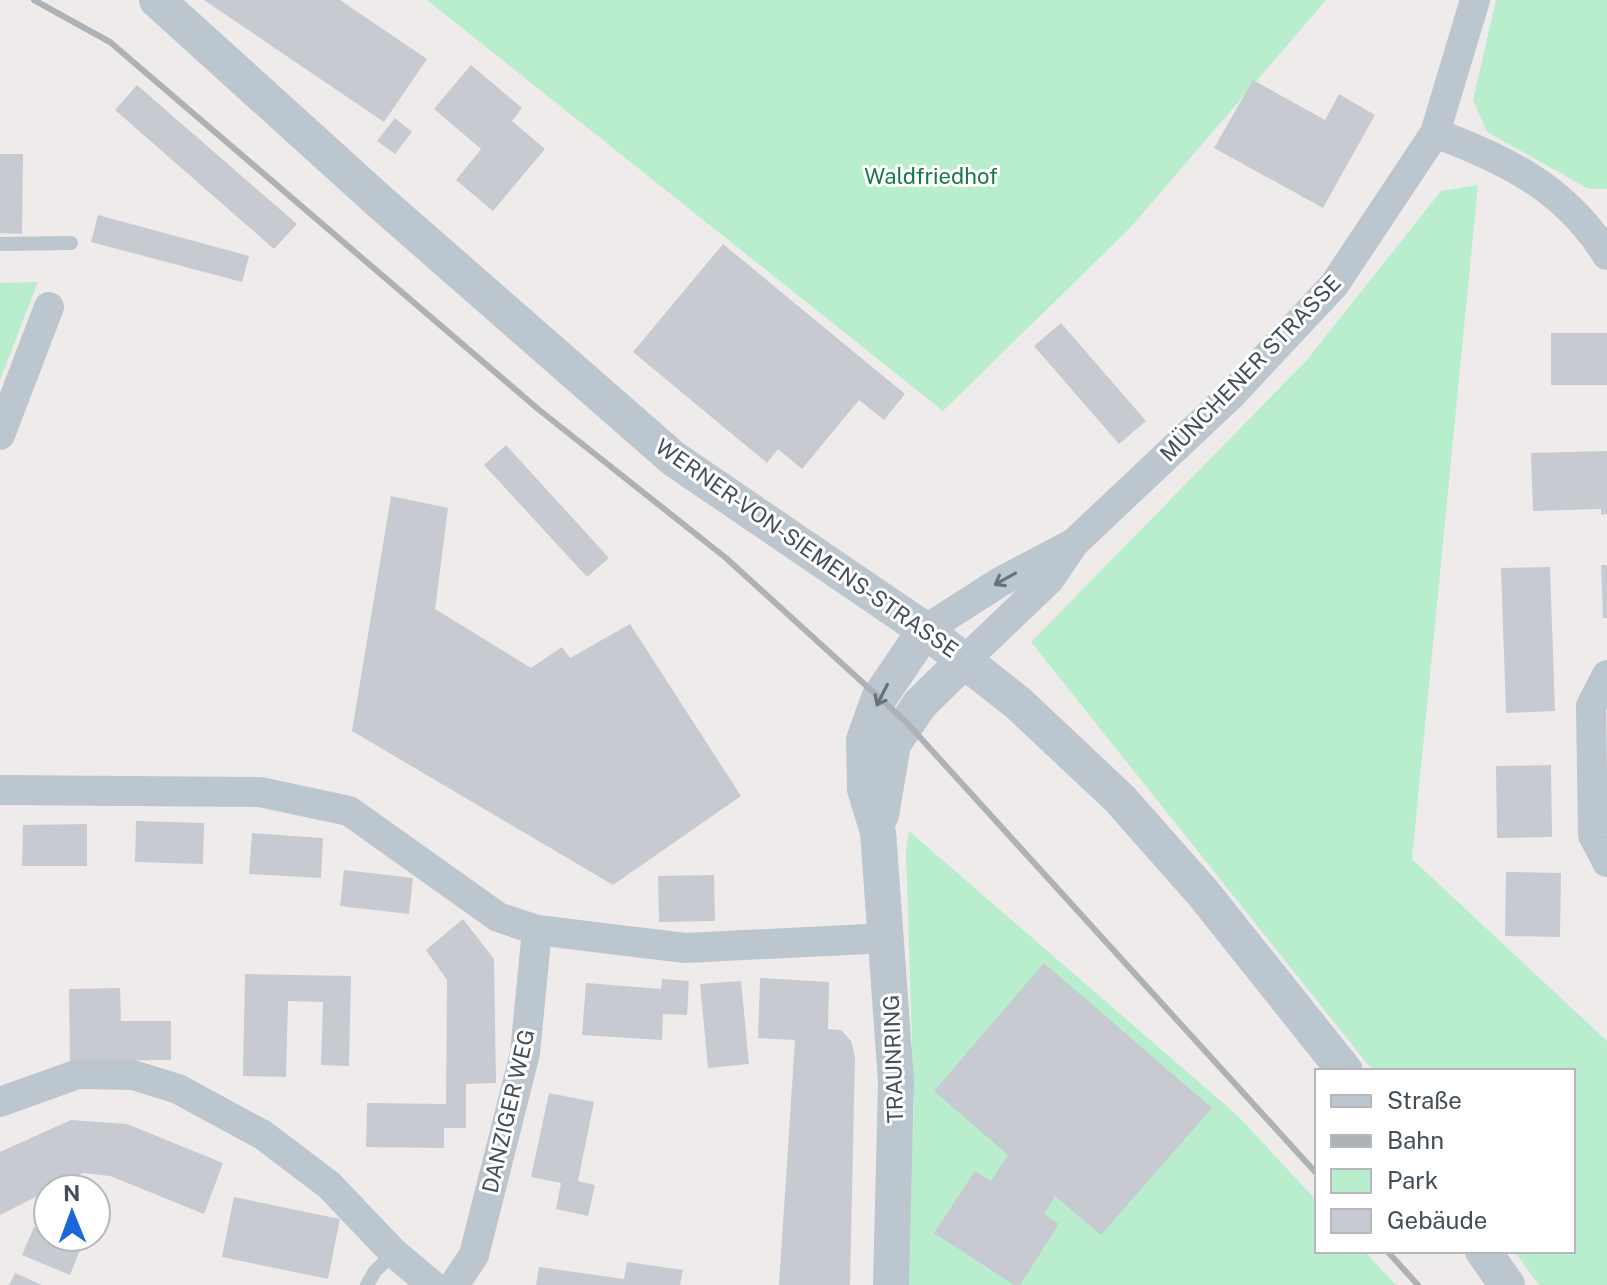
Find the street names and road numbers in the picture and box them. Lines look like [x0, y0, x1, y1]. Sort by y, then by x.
street label: MÜNCHENER STRASSE [1154, 269, 1346, 466]
street label: WERNER-VON-SIEMENS-STRASSE [651, 433, 963, 663]
street label: TRAUNRING [878, 994, 908, 1124]
street label: DANZIGER WEG [477, 1027, 539, 1195]

